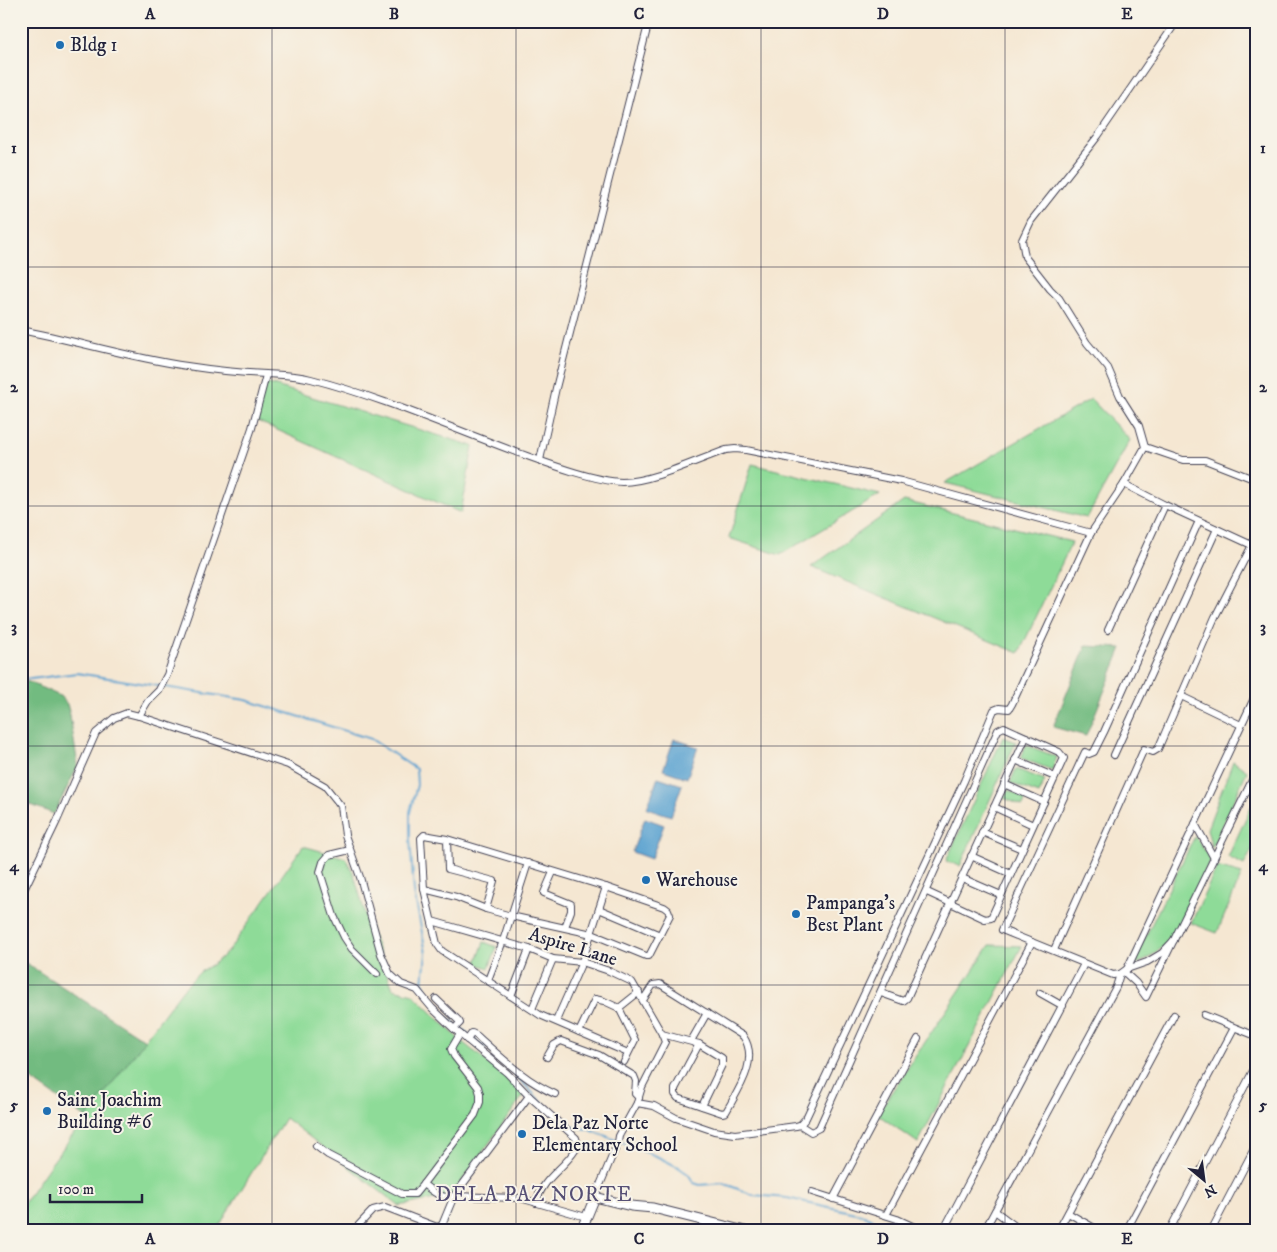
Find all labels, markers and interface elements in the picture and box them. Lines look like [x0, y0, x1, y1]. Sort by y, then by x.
text: A [144, 4, 156, 24]
text: B [389, 4, 399, 24]
text: C [634, 4, 644, 24]
text: D [877, 4, 889, 24]
text: E [1121, 4, 1133, 24]
place label: Bldg 1 [70, 34, 117, 57]
marker: Bldg 1 [54, 39, 66, 51]
text: 1 [11, 138, 17, 158]
text: 1 [1260, 138, 1266, 158]
text: 2 [10, 377, 19, 397]
text: 2 [1259, 377, 1268, 397]
text: 3 [11, 617, 17, 637]
text: 3 [1260, 617, 1266, 637]
text: 4 [8, 856, 19, 876]
text: 4 [1257, 856, 1268, 876]
place label: Warehouse [655, 869, 738, 892]
marker: Warehouse [640, 874, 652, 886]
place label: Pampanga's Best Plant [806, 892, 895, 937]
marker: Pampanga's Best Plant [790, 908, 802, 920]
street label: Aspire Lane [526, 923, 620, 971]
place label: Saint Joachim Building #6 [57, 1089, 162, 1134]
text: 5 [9, 1095, 18, 1115]
text: 5 [1258, 1095, 1267, 1115]
marker: Saint Joachim Building #6 [41, 1105, 53, 1117]
place label: Dela Paz Norte Elementary School [532, 1112, 678, 1157]
marker: Dela Paz Norte Elementary School [516, 1128, 528, 1140]
north arrow [1180, 1154, 1230, 1204]
scale bar [50, 1172, 142, 1204]
text: 100 m [58, 1180, 94, 1199]
text: N [1200, 1180, 1219, 1201]
district label: DELA PAZ NORTE [435, 1182, 633, 1208]
text: A [144, 1229, 156, 1249]
text: B [389, 1229, 399, 1249]
text: C [634, 1229, 644, 1249]
text: D [877, 1229, 889, 1249]
text: E [1121, 1229, 1133, 1249]

